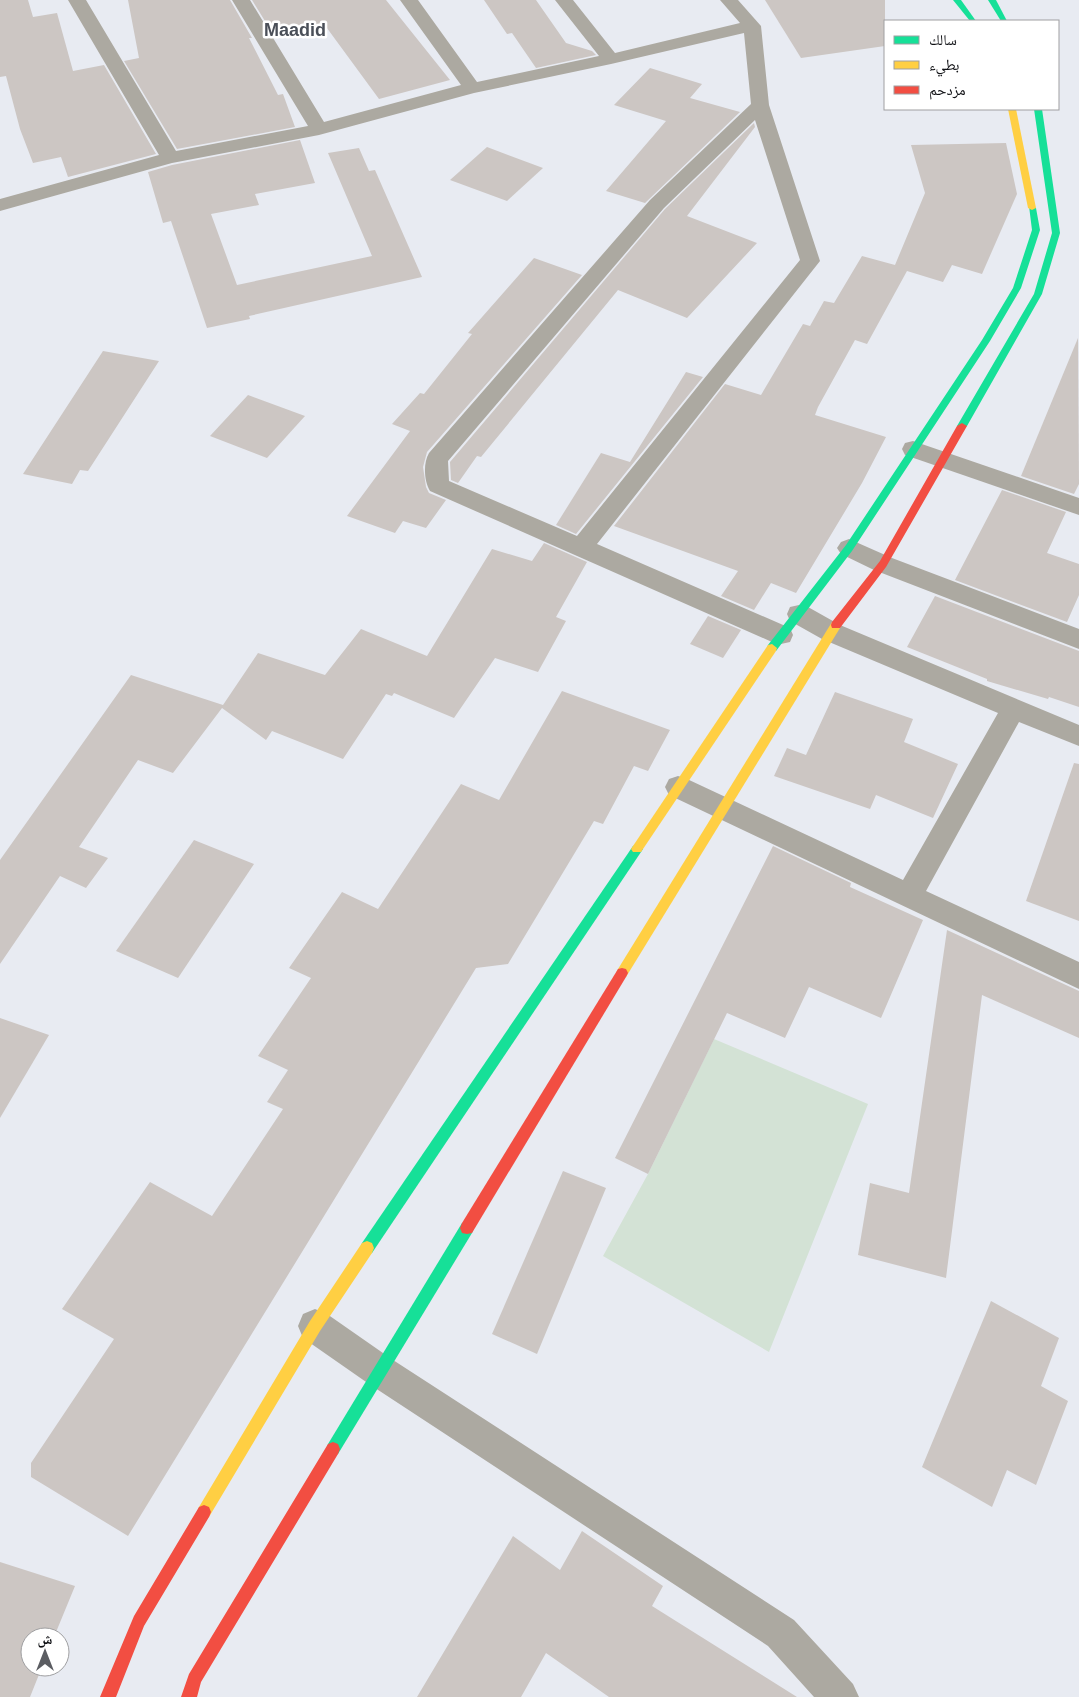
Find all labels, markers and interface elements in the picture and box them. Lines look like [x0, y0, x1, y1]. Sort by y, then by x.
district label: Maadid [264, 20, 326, 40]
legend [884, 20, 1059, 110]
text: سالك [929, 31, 957, 48]
text: بطيء [929, 56, 959, 77]
text: مزدحم [929, 81, 966, 100]
north arrow [20, 1627, 70, 1677]
text: ش [38, 1631, 53, 1648]

